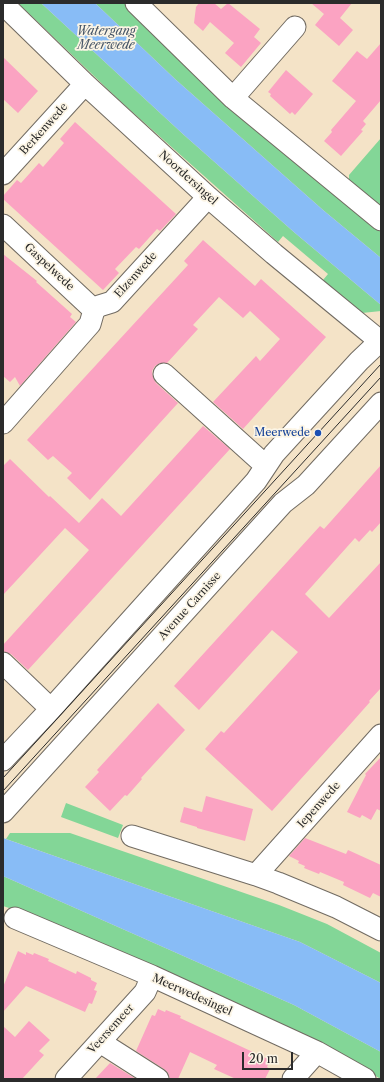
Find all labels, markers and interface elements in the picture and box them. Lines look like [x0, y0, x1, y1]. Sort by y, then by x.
water label: Watergang Meerwede [76, 25, 136, 53]
street label: Berkenwede [17, 100, 71, 158]
street label: Noordersingel [156, 148, 220, 208]
street label: Gaspelwede [21, 241, 77, 293]
street label: Elzenwede [112, 249, 160, 301]
place label: Meerwede [254, 426, 310, 440]
marker: Meerwede [313, 428, 323, 438]
street label: Avenue Carnisse [156, 569, 224, 643]
street label: Iepenwede [295, 779, 343, 831]
street label: Meerwedesingel [150, 972, 234, 1018]
street label: Veersemeer [85, 1002, 137, 1056]
scale bar [244, 1044, 295, 1070]
text: 20 m [249, 1051, 278, 1066]

